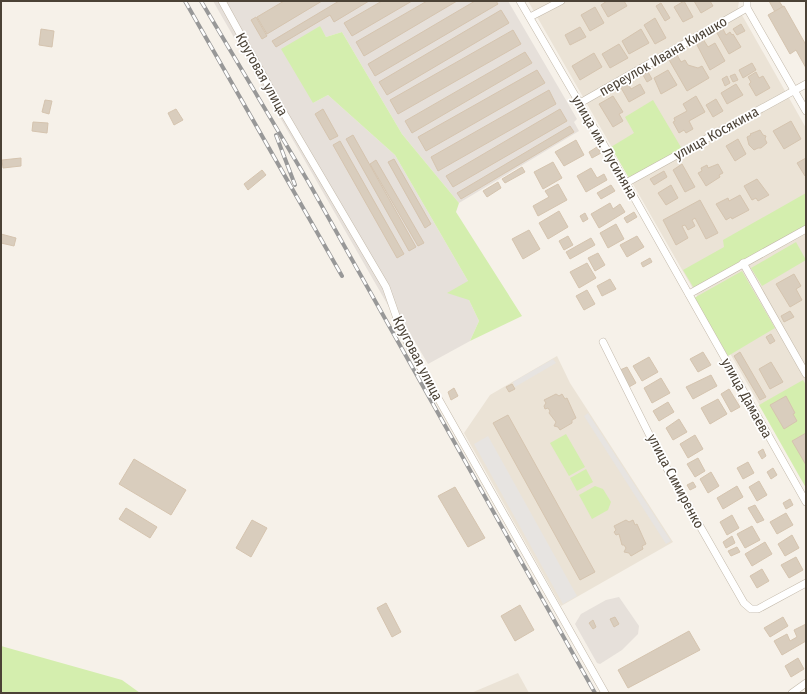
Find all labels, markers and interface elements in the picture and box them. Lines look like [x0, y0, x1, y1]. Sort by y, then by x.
street label: переулок Ивана Кияшко [596, 13, 730, 100]
street label: Круговая улица [232, 30, 292, 119]
street label: улица им. Лусиняна [568, 92, 641, 202]
street label: улица Косякина [671, 103, 762, 164]
street label: Круговая улица [389, 313, 446, 403]
street label: улица Дамаева [718, 355, 776, 441]
street label: улица Симиренко [644, 431, 708, 531]

